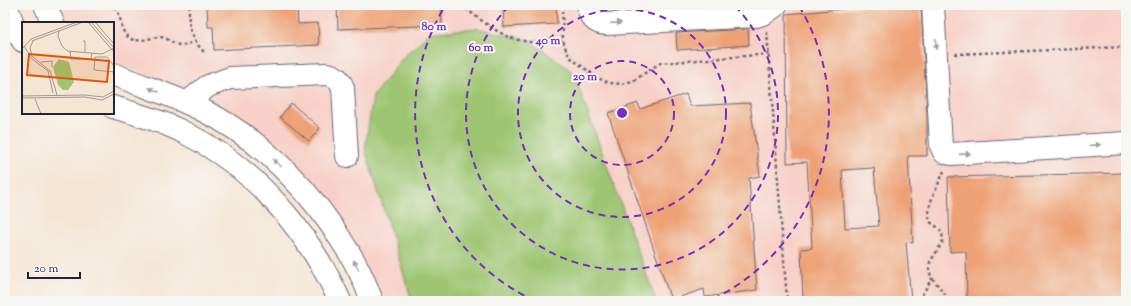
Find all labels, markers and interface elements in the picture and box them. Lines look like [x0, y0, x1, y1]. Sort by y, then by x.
text: 80 m [422, 18, 446, 36]
one-way arrow [610, 20, 622, 27]
inset map [22, 22, 114, 114]
text: 40 m [535, 32, 560, 50]
one-way arrow [932, 38, 939, 50]
text: 60 m [469, 39, 493, 57]
text: 20 m [573, 68, 597, 86]
one-way arrow [148, 87, 160, 93]
centre of rings [615, 106, 629, 120]
one-way arrow [1089, 142, 1101, 149]
one-way arrow [959, 150, 971, 157]
one-way arrow [272, 158, 282, 168]
scale bar [28, 254, 80, 280]
text: 20 m [34, 260, 59, 278]
one-way arrow [353, 260, 359, 271]

